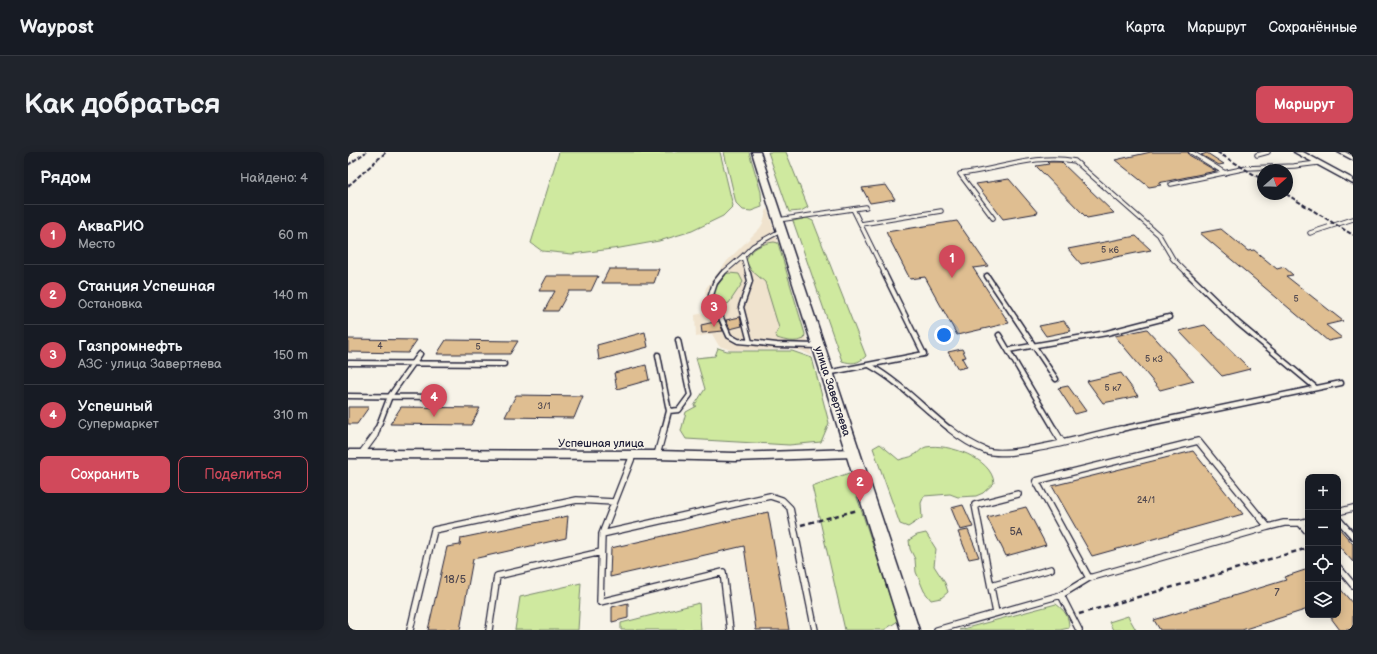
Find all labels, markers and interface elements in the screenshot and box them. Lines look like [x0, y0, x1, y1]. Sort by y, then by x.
text: Waypost [20, 16, 94, 39]
text: Карта [1126, 19, 1165, 36]
text: Маршрут [1187, 19, 1247, 36]
text: Сохранённые [1269, 19, 1357, 36]
button: Маршрут [1256, 86, 1353, 123]
text: Как добраться [24, 88, 221, 121]
north arrow [1257, 164, 1293, 200]
text: Рядом [40, 168, 91, 188]
text: Найдено: 4 [240, 170, 308, 186]
text: АкваРИО [78, 217, 144, 236]
text: 1 [50, 227, 56, 243]
text: 60 m [278, 227, 308, 243]
text: Место [78, 236, 115, 252]
pin: 1 [939, 245, 965, 278]
house number: 5 к6 [1101, 245, 1119, 256]
text: Станция Успешная [78, 277, 215, 296]
text: 2 [49, 287, 57, 303]
text: 140 m [273, 287, 308, 303]
pin: 3 [701, 294, 727, 327]
house number: 5 [1293, 294, 1299, 305]
text: Остановка [78, 296, 143, 312]
your location [934, 325, 954, 345]
text: Газпромнефть [78, 337, 183, 356]
house number: 4 [377, 341, 383, 352]
house number: 5 [475, 342, 481, 353]
street label: улица Завертяева [812, 345, 853, 438]
text: 3 [49, 347, 57, 363]
text: 150 m [274, 347, 308, 363]
house number: 5 к3 [1145, 354, 1163, 365]
text: АЗС · улица Завертяева [78, 356, 222, 372]
house number: 5 к7 [1105, 383, 1122, 394]
pin: 4 [421, 384, 447, 417]
text: Успешный [78, 397, 153, 416]
house number: 3/1 [537, 401, 551, 412]
text: 4 [49, 407, 57, 423]
text: 310 m [273, 407, 308, 423]
text: Супермаркет [78, 416, 159, 432]
street label: Успешная улица [558, 437, 644, 450]
button: Сохранить [40, 456, 170, 493]
button: Поделиться [178, 456, 308, 493]
pin: 2 [847, 469, 873, 502]
map controls [1305, 474, 1341, 618]
button: + [1305, 474, 1341, 510]
house number: 24/1 [1137, 495, 1155, 506]
button: − [1305, 510, 1341, 546]
house number: 5А [1010, 525, 1023, 538]
button: locate [1305, 546, 1341, 582]
house number: 18/5 [444, 573, 466, 586]
button: layers [1305, 582, 1341, 618]
house number: 7 [1274, 586, 1280, 599]

